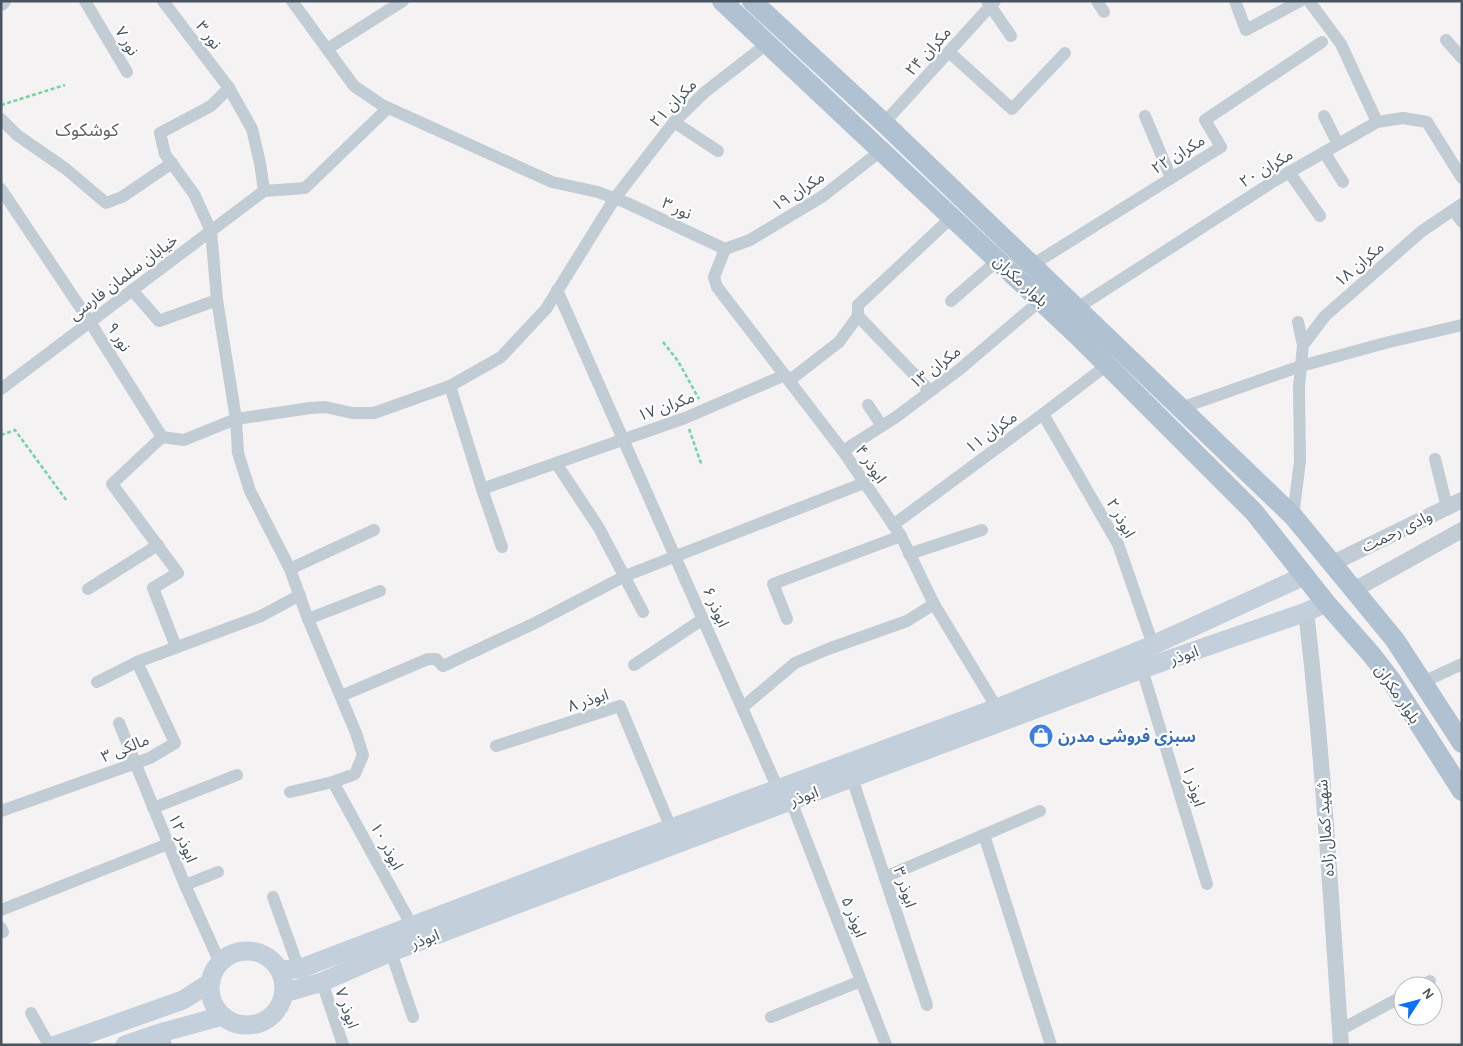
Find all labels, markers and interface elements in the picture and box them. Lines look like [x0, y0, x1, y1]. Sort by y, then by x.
street label: نور ۳ [192, 17, 226, 53]
street label: نور ۷ [111, 23, 143, 59]
street label: مکران ۲۴ [901, 23, 955, 79]
street label: مکران ۲۱ [646, 75, 700, 131]
district label: کوشکوک [55, 119, 119, 141]
street label: مکران ۲۲ [1148, 130, 1208, 178]
street label: مکران ۲۰ [1236, 145, 1296, 191]
street label: مکران ۱۹ [768, 167, 828, 215]
street label: نور ۳ [659, 193, 695, 223]
street label: خیابان سلمان فارسی [65, 230, 181, 324]
street label: مکران ۱۸ [1330, 237, 1388, 291]
street label: بلوار مکران [990, 251, 1052, 311]
street label: نور ۹ [103, 319, 135, 355]
street label: مکران ۱۳ [906, 341, 964, 393]
street label: مکران ۱۷ [635, 387, 697, 425]
street label: مکران ۱۱ [961, 407, 1021, 457]
street label: ابوذر ۴ [851, 441, 891, 487]
street label: ابوذر ۲ [1102, 495, 1140, 541]
street label: وادی رحمت [1359, 506, 1435, 556]
street label: ابوذر ۶ [699, 584, 733, 630]
street label: ابوذر [1166, 641, 1201, 669]
street label: بلوار مکران [1371, 661, 1425, 727]
street label: ابوذر ۸ [565, 684, 611, 716]
shop icon: سبزی فروشی مدرن [1028, 723, 1054, 749]
place label: سبزی فروشی مدرن [1058, 727, 1196, 746]
street label: مالکی ۳ [98, 730, 152, 766]
street label: ابوذر ۱ [1179, 763, 1209, 809]
street label: شهید کمال زاده [1312, 779, 1339, 877]
street label: ابوذر [786, 782, 821, 810]
street label: ابوذر ۱۲ [165, 811, 201, 865]
street label: ابوذر ۱۰ [367, 819, 407, 873]
street label: ابوذر ۳ [889, 864, 921, 910]
street label: ابوذر ۵ [838, 894, 870, 940]
street label: ابوذر [407, 925, 442, 953]
north arrow [1393, 976, 1443, 1026]
street label: ابوذر ۷ [331, 985, 363, 1031]
text: N [1418, 985, 1438, 1003]

